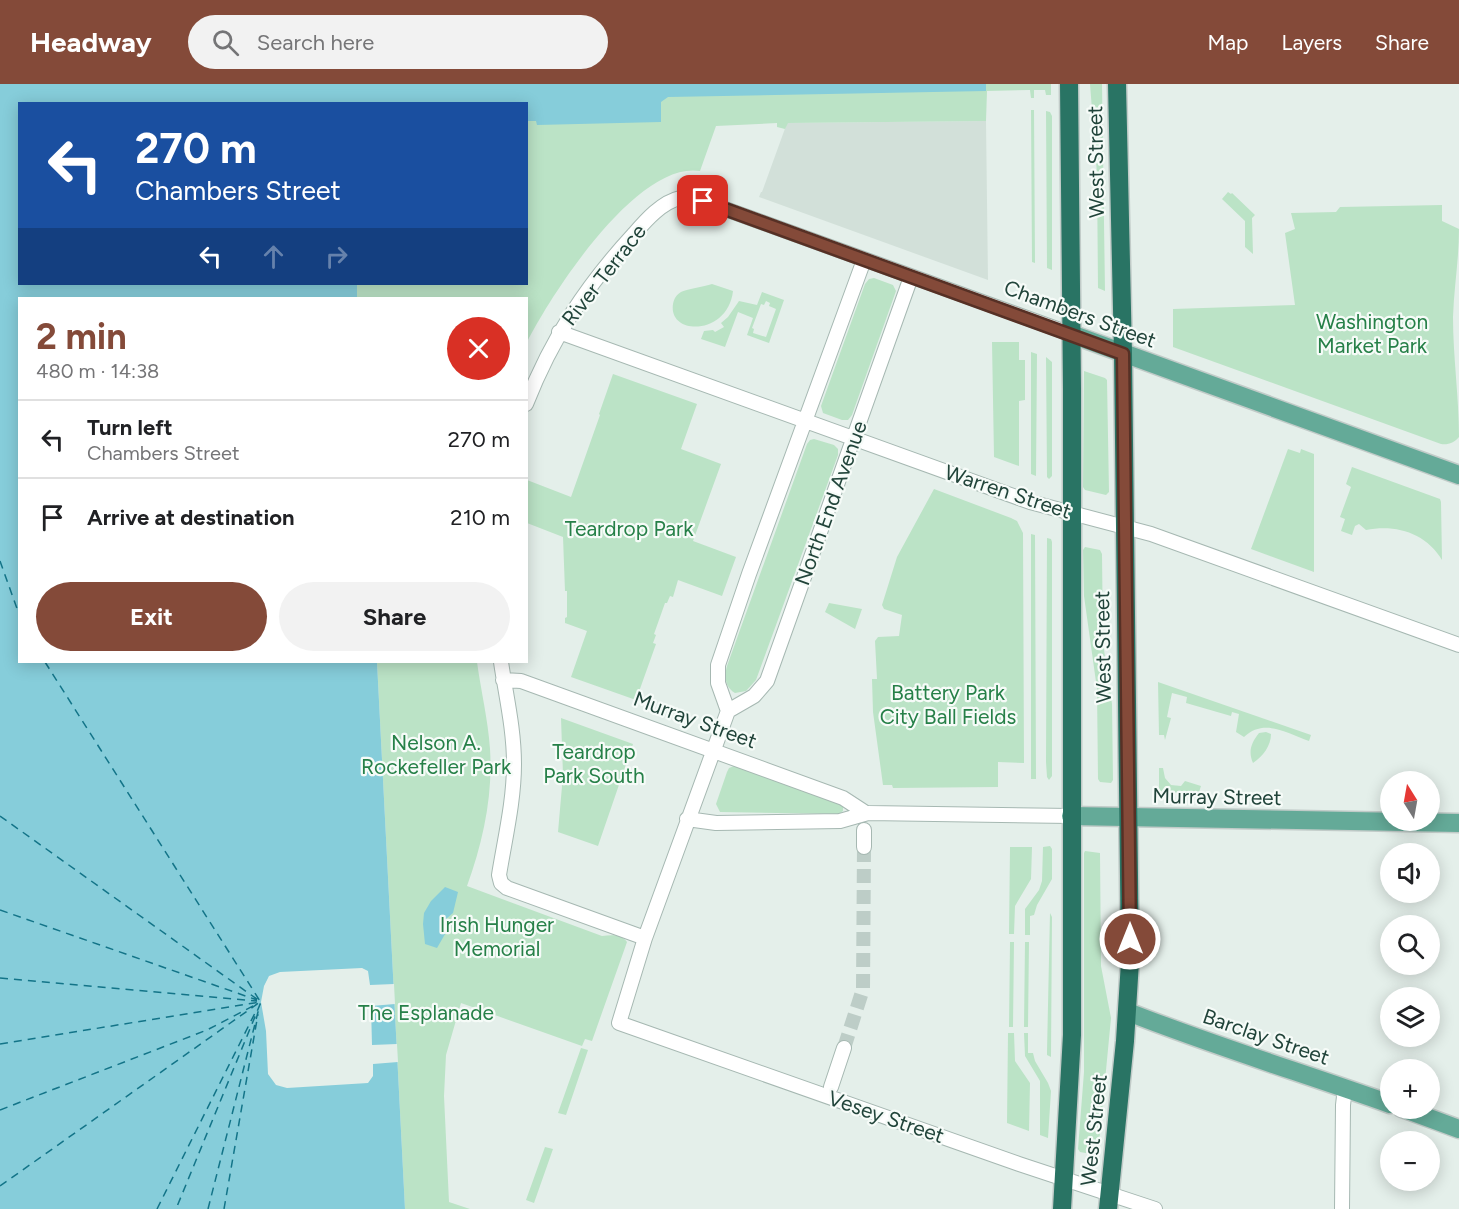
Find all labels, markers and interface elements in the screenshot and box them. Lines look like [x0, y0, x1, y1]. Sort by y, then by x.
search box [188, 15, 608, 69]
text: Headway [30, 25, 152, 59]
icon: search [209, 26, 242, 59]
text: Search here [257, 29, 374, 56]
text: Map [1208, 30, 1248, 55]
text: Layers [1281, 30, 1342, 55]
text: Share [1375, 30, 1429, 55]
street label: West Street [1082, 105, 1109, 218]
text: 270 m [135, 123, 257, 174]
icon: left [36, 126, 114, 204]
text: Chambers Street [135, 174, 341, 207]
pin [677, 175, 728, 226]
icon: arrive [686, 184, 719, 217]
street label: River Terrace [556, 219, 651, 330]
icon: left [194, 240, 227, 273]
icon: ahead [257, 240, 290, 273]
icon: right [320, 240, 353, 273]
street label: Chambers Street [1001, 274, 1160, 353]
park label: Washington Market Park [1316, 309, 1428, 358]
text: 2 min [36, 315, 127, 358]
button: close [447, 317, 510, 380]
text: 480 m · 14:38 [36, 359, 159, 383]
text: Turn left [87, 414, 173, 441]
street label: North End Avenue [789, 417, 872, 588]
icon: left [36, 423, 69, 456]
text: 270 m [448, 426, 510, 453]
text: Chambers Street [87, 441, 239, 465]
street label: Warren Street [942, 459, 1075, 524]
icon: arrive [36, 501, 69, 534]
text: Arrive at destination [87, 504, 295, 531]
text: 210 m [450, 504, 510, 531]
park label: Teardrop Park [565, 516, 694, 541]
button: Exit [36, 582, 267, 651]
button: Share [279, 582, 510, 651]
street label: West Street [1089, 590, 1116, 703]
park label: Battery Park City Ball Fields [880, 680, 1016, 729]
street label: Murray Street [630, 686, 760, 753]
park label: Nelson A. Rockefeller Park [361, 730, 512, 779]
park label: Teardrop Park South [543, 739, 645, 788]
north arrow [1380, 771, 1440, 831]
map controls [1380, 771, 1440, 1191]
street label: Murray Street [1152, 783, 1282, 810]
button: sound [1380, 843, 1440, 903]
position arrow [1098, 907, 1162, 971]
park label: Irish Hunger Memorial [440, 912, 554, 961]
button: search [1380, 915, 1440, 975]
button: layers [1380, 987, 1440, 1047]
park label: The Esplanade [358, 1000, 494, 1025]
street label: Barclay Street [1200, 1003, 1333, 1070]
button: + [1380, 1059, 1440, 1119]
street label: West Street [1075, 1073, 1112, 1187]
street label: Vesey Street [825, 1085, 948, 1148]
button: − [1380, 1131, 1440, 1191]

